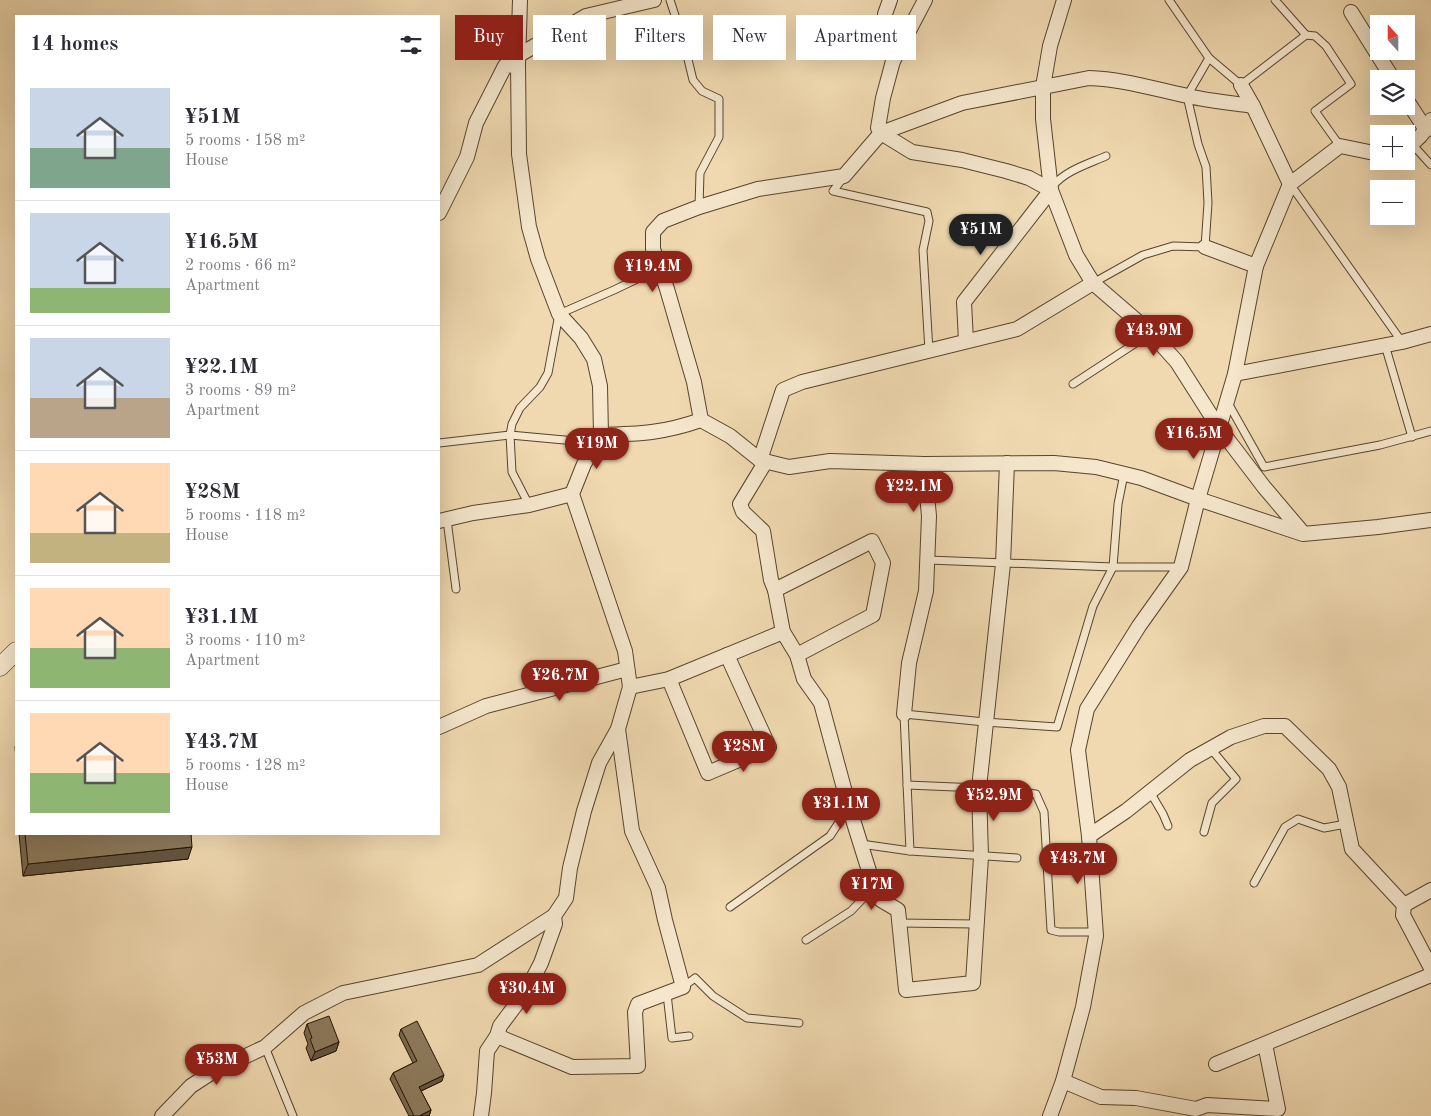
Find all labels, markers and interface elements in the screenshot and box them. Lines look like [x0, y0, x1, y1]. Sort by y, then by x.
chip: Buy [455, 15, 523, 60]
chip: Rent [533, 15, 606, 60]
chip: Filters [616, 15, 703, 60]
chip: New [713, 15, 786, 60]
chip: Apartment [796, 15, 916, 60]
north arrow [1370, 15, 1415, 60]
map controls [1370, 15, 1415, 225]
icon: filters [397, 31, 425, 59]
text: 14 homes [30, 34, 118, 55]
button: layers [1370, 70, 1415, 115]
text: ¥51M [185, 107, 240, 128]
icon: home [70, 108, 130, 168]
button: + [1370, 125, 1415, 170]
text: 5 rooms · 158 m² [185, 133, 305, 149]
text: House [185, 153, 228, 169]
button: − [1370, 180, 1415, 225]
pin: ¥51M [951, 214, 1011, 256]
text: ¥51M [960, 222, 1002, 238]
text: ¥16.5M [185, 232, 258, 253]
icon: home [70, 233, 130, 293]
pin: ¥19.4M [612, 250, 694, 293]
text: 2 rooms · 66 m² [185, 258, 296, 274]
text: ¥19.4M [625, 259, 681, 275]
text: Apartment [185, 278, 260, 294]
pin: ¥43.9M [1113, 314, 1195, 357]
text: ¥43.9M [1126, 323, 1182, 339]
text: ¥22.1M [185, 357, 258, 378]
icon: home [70, 358, 130, 418]
text: 3 rooms · 89 m² [185, 383, 296, 399]
text: Apartment [185, 403, 260, 419]
pin: ¥16.5M [1153, 418, 1235, 460]
text: ¥16.5M [1166, 426, 1222, 442]
pin: ¥19M [567, 428, 627, 470]
text: ¥19M [576, 436, 618, 452]
pin: ¥22.1M [873, 470, 955, 513]
text: ¥22.1M [886, 479, 942, 495]
text: ¥28M [185, 482, 240, 503]
icon: home [70, 483, 130, 543]
text: 5 rooms · 118 m² [185, 508, 305, 524]
text: House [185, 528, 228, 544]
text: ¥31.1M [185, 607, 258, 628]
icon: home [70, 608, 130, 668]
text: 3 rooms · 110 m² [185, 633, 305, 649]
text: Apartment [185, 653, 260, 669]
pin: ¥26.7M [519, 660, 601, 702]
text: ¥26.7M [532, 668, 588, 684]
pin: ¥28M [714, 730, 774, 773]
text: ¥43.7M [185, 732, 258, 753]
icon: home [70, 733, 130, 793]
text: ¥28M [723, 739, 765, 755]
text: 5 rooms · 128 m² [185, 758, 305, 774]
text: House [185, 778, 228, 794]
pin: ¥52.9M [953, 780, 1035, 822]
pin: ¥31.1M [800, 788, 882, 830]
text: ¥52.9M [966, 788, 1022, 804]
text: ¥31.1M [813, 796, 869, 812]
pin: ¥43.7M [1037, 842, 1119, 885]
text: ¥43.7M [1050, 851, 1106, 867]
pin: ¥17M [842, 868, 902, 911]
text: ¥17M [851, 877, 893, 893]
pin: ¥30.4M [486, 972, 568, 1015]
text: ¥30.4M [499, 981, 555, 997]
pin: ¥53M [187, 1044, 247, 1086]
text: ¥53M [196, 1052, 238, 1068]

